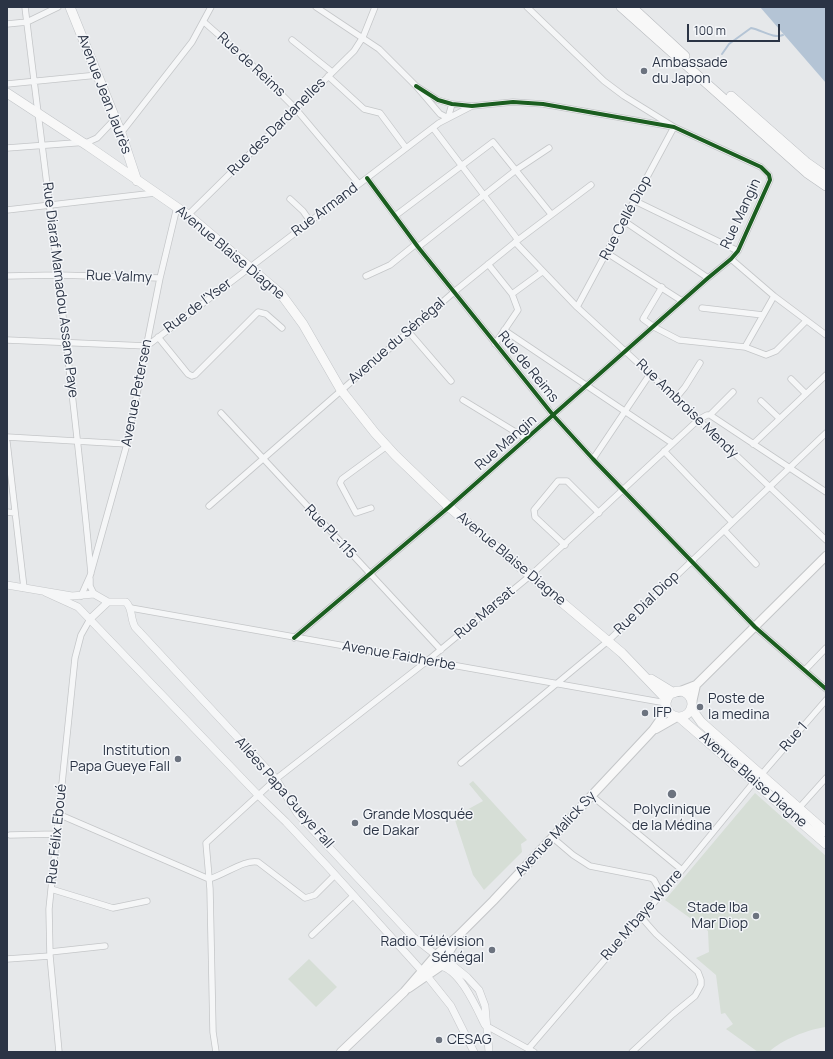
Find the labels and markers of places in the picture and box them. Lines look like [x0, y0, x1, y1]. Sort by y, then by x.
place label: Ambassade du Japon [652, 55, 728, 88]
marker: Ambassade du Japon [639, 66, 649, 76]
place label: Poste de la medina [708, 691, 770, 724]
marker: Poste de la medina [695, 702, 705, 712]
place label: IFP [653, 705, 672, 721]
marker: IFP [640, 708, 650, 718]
place label: Institution Papa Gueye Fall [70, 743, 170, 776]
marker: Institution Papa Gueye Fall [173, 754, 183, 764]
marker: Polyclinique de la Médina [666, 788, 678, 800]
place label: Polyclinique de la Médina [632, 802, 712, 834]
place label: Grande Mosquée de Dakar [363, 807, 473, 840]
marker: Grande Mosquée de Dakar [350, 818, 360, 828]
place label: Stade Iba Mar Diop [687, 900, 748, 932]
marker: Stade Iba Mar Diop [751, 911, 761, 921]
place label: Radio Télévision Sénégal [380, 934, 484, 966]
marker: Radio Télévision Sénégal [487, 945, 497, 955]
place label: CESAG [447, 1032, 492, 1048]
marker: CESAG [434, 1035, 444, 1045]

